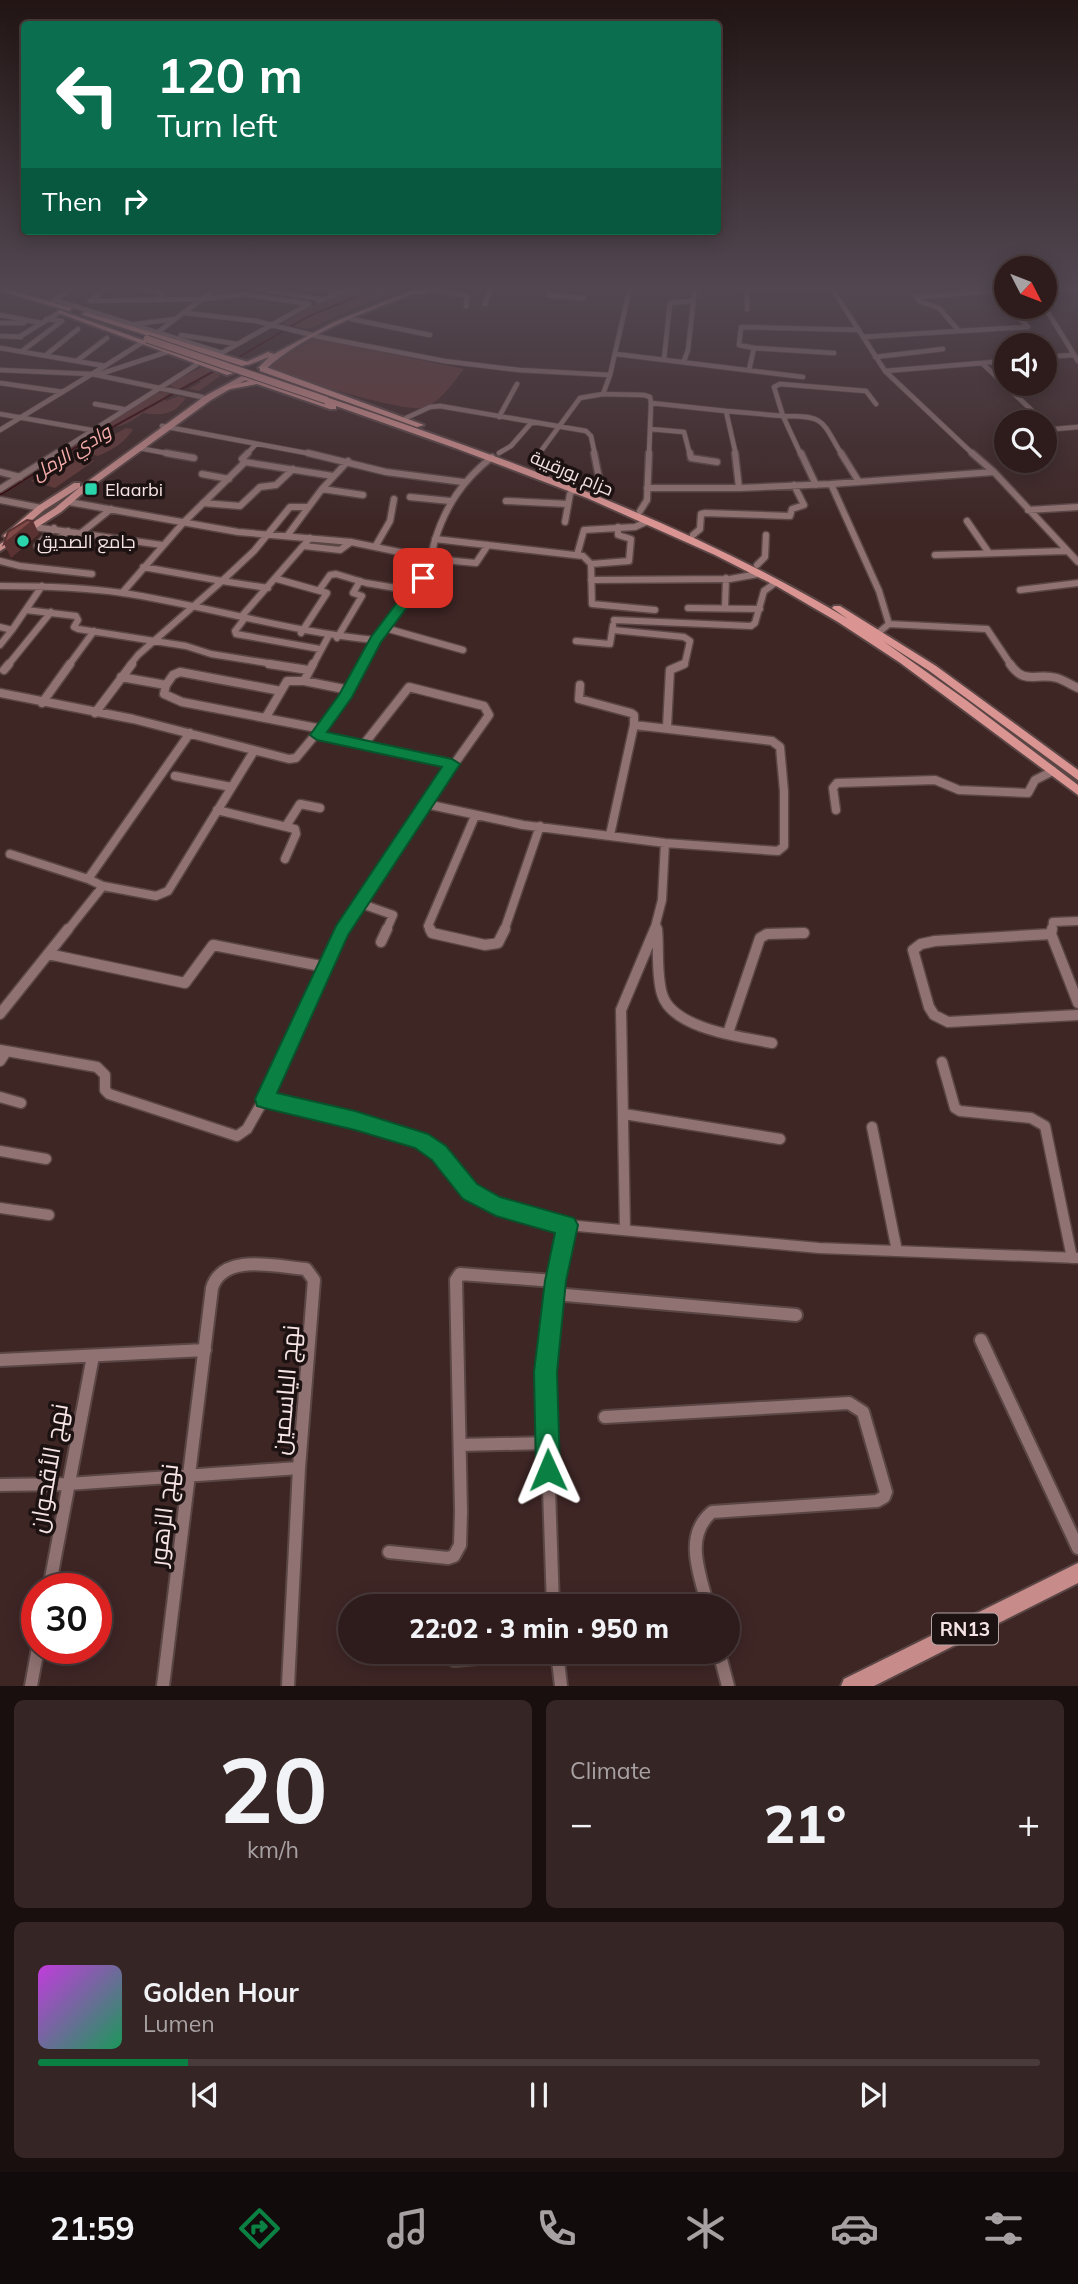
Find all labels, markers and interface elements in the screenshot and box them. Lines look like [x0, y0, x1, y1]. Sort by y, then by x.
text: 120 m [157, 44, 303, 105]
icon: left [42, 49, 133, 140]
text: Turn left [157, 105, 277, 145]
icon: right [116, 182, 154, 220]
text: Then [42, 185, 102, 218]
north arrow [994, 256, 1057, 318]
map controls [994, 256, 1057, 473]
button: sound [994, 333, 1057, 396]
button: search [994, 410, 1057, 473]
water label: وادي الرمل [27, 418, 118, 488]
street label: حزام بورقيبة [527, 445, 617, 502]
place label: Elaarbi [105, 478, 163, 501]
marker: Elaarbi [83, 481, 99, 497]
place label: جامع الصديق [37, 530, 136, 554]
marker: جامع الصديق [15, 533, 31, 549]
pin [393, 548, 453, 608]
icon: arrive [404, 559, 442, 597]
street label: نهج الياسمين [264, 1324, 308, 1457]
street label: نهج الأقحوان [22, 1401, 76, 1535]
position arrow [511, 1433, 585, 1507]
street label: نهج الزهور [142, 1462, 186, 1570]
speed limit sign: 30 [21, 1573, 112, 1664]
text: 22:02 · 3 min · 950 m [409, 1612, 669, 1645]
road number: RN13 [932, 1614, 998, 1644]
text: 20 [218, 1732, 328, 1846]
text: Climate [570, 1756, 651, 1785]
text: 21° [764, 1791, 846, 1856]
text: − [570, 1799, 593, 1847]
text: + [1017, 1799, 1040, 1847]
text: km/h [247, 1835, 299, 1864]
text: Golden Hour [143, 1976, 299, 2009]
text: Lumen [143, 2009, 215, 2038]
icon: previous [186, 2076, 224, 2114]
icon: pause [520, 2076, 558, 2114]
icon: next [854, 2076, 892, 2114]
icon: directions [235, 2204, 284, 2253]
icon: music [383, 2204, 432, 2253]
icon: phone [532, 2204, 581, 2253]
icon: climate [681, 2204, 730, 2253]
icon: car [830, 2204, 879, 2253]
icon: filters [979, 2204, 1028, 2253]
text: 21:59 [50, 2208, 135, 2248]

